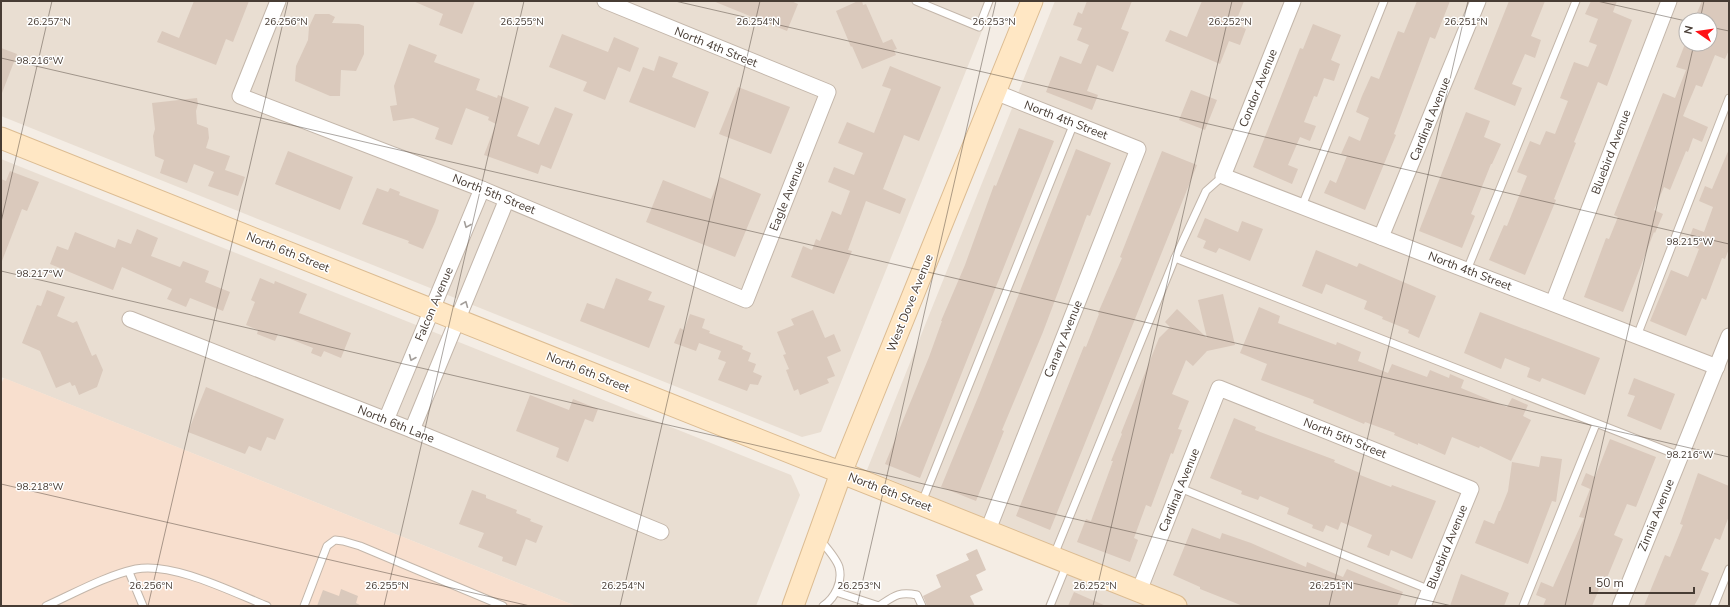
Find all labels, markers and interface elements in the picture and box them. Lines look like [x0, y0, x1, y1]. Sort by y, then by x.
north arrow [1678, 12, 1718, 52]
text: 26.257°N [27, 15, 71, 29]
text: 26.256°N [264, 15, 308, 29]
text: 26.255°N [500, 15, 544, 29]
text: 26.254°N [736, 15, 780, 29]
text: 26.253°N [972, 15, 1016, 29]
text: 26.252°N [1208, 15, 1252, 29]
text: 26.251°N [1444, 15, 1488, 29]
street label: North 4th Street [672, 23, 761, 71]
text: N [1681, 24, 1697, 36]
street label: Condor Avenue [1235, 47, 1281, 129]
text: 98.216°W [16, 54, 64, 68]
street label: Cardinal Avenue [1406, 75, 1454, 163]
street label: North 4th Street [1022, 97, 1111, 144]
street label: Bluebird Avenue [1587, 107, 1635, 197]
street label: Eagle Avenue [766, 159, 808, 233]
street label: North 5th Street [450, 170, 539, 218]
one-way arrow [464, 221, 472, 228]
street label: North 6th Street [244, 228, 333, 276]
text: 98.215°W [1666, 235, 1714, 249]
street label: North 4th Street [1426, 248, 1515, 295]
street label: West Dove Avenue [883, 252, 937, 354]
street label: Falcon Avenue [411, 264, 457, 344]
text: 98.217°W [16, 267, 64, 281]
street label: Canary Avenue [1040, 298, 1086, 380]
one-way arrow [460, 300, 468, 307]
street label: North 6th Street [544, 348, 633, 396]
one-way arrow [409, 353, 417, 361]
street label: North 6th Lane [355, 401, 437, 447]
street label: North 5th Street [1301, 414, 1390, 462]
street label: Cardinal Avenue [1155, 446, 1203, 534]
text: 98.216°W [1666, 448, 1714, 462]
street label: North 6th Street [846, 469, 935, 516]
street label: Zinnia Avenue [1634, 477, 1678, 553]
text: 98.218°W [16, 480, 64, 494]
street label: Bluebird Avenue [1423, 502, 1471, 592]
scale bar [1590, 569, 1694, 595]
text: 50 m [1596, 575, 1624, 591]
text: 26.256°N [129, 579, 173, 593]
text: 26.255°N [365, 579, 409, 593]
text: 26.254°N [601, 579, 645, 593]
text: 26.253°N [837, 579, 881, 593]
text: 26.252°N [1073, 579, 1117, 593]
text: 26.251°N [1309, 579, 1353, 593]

